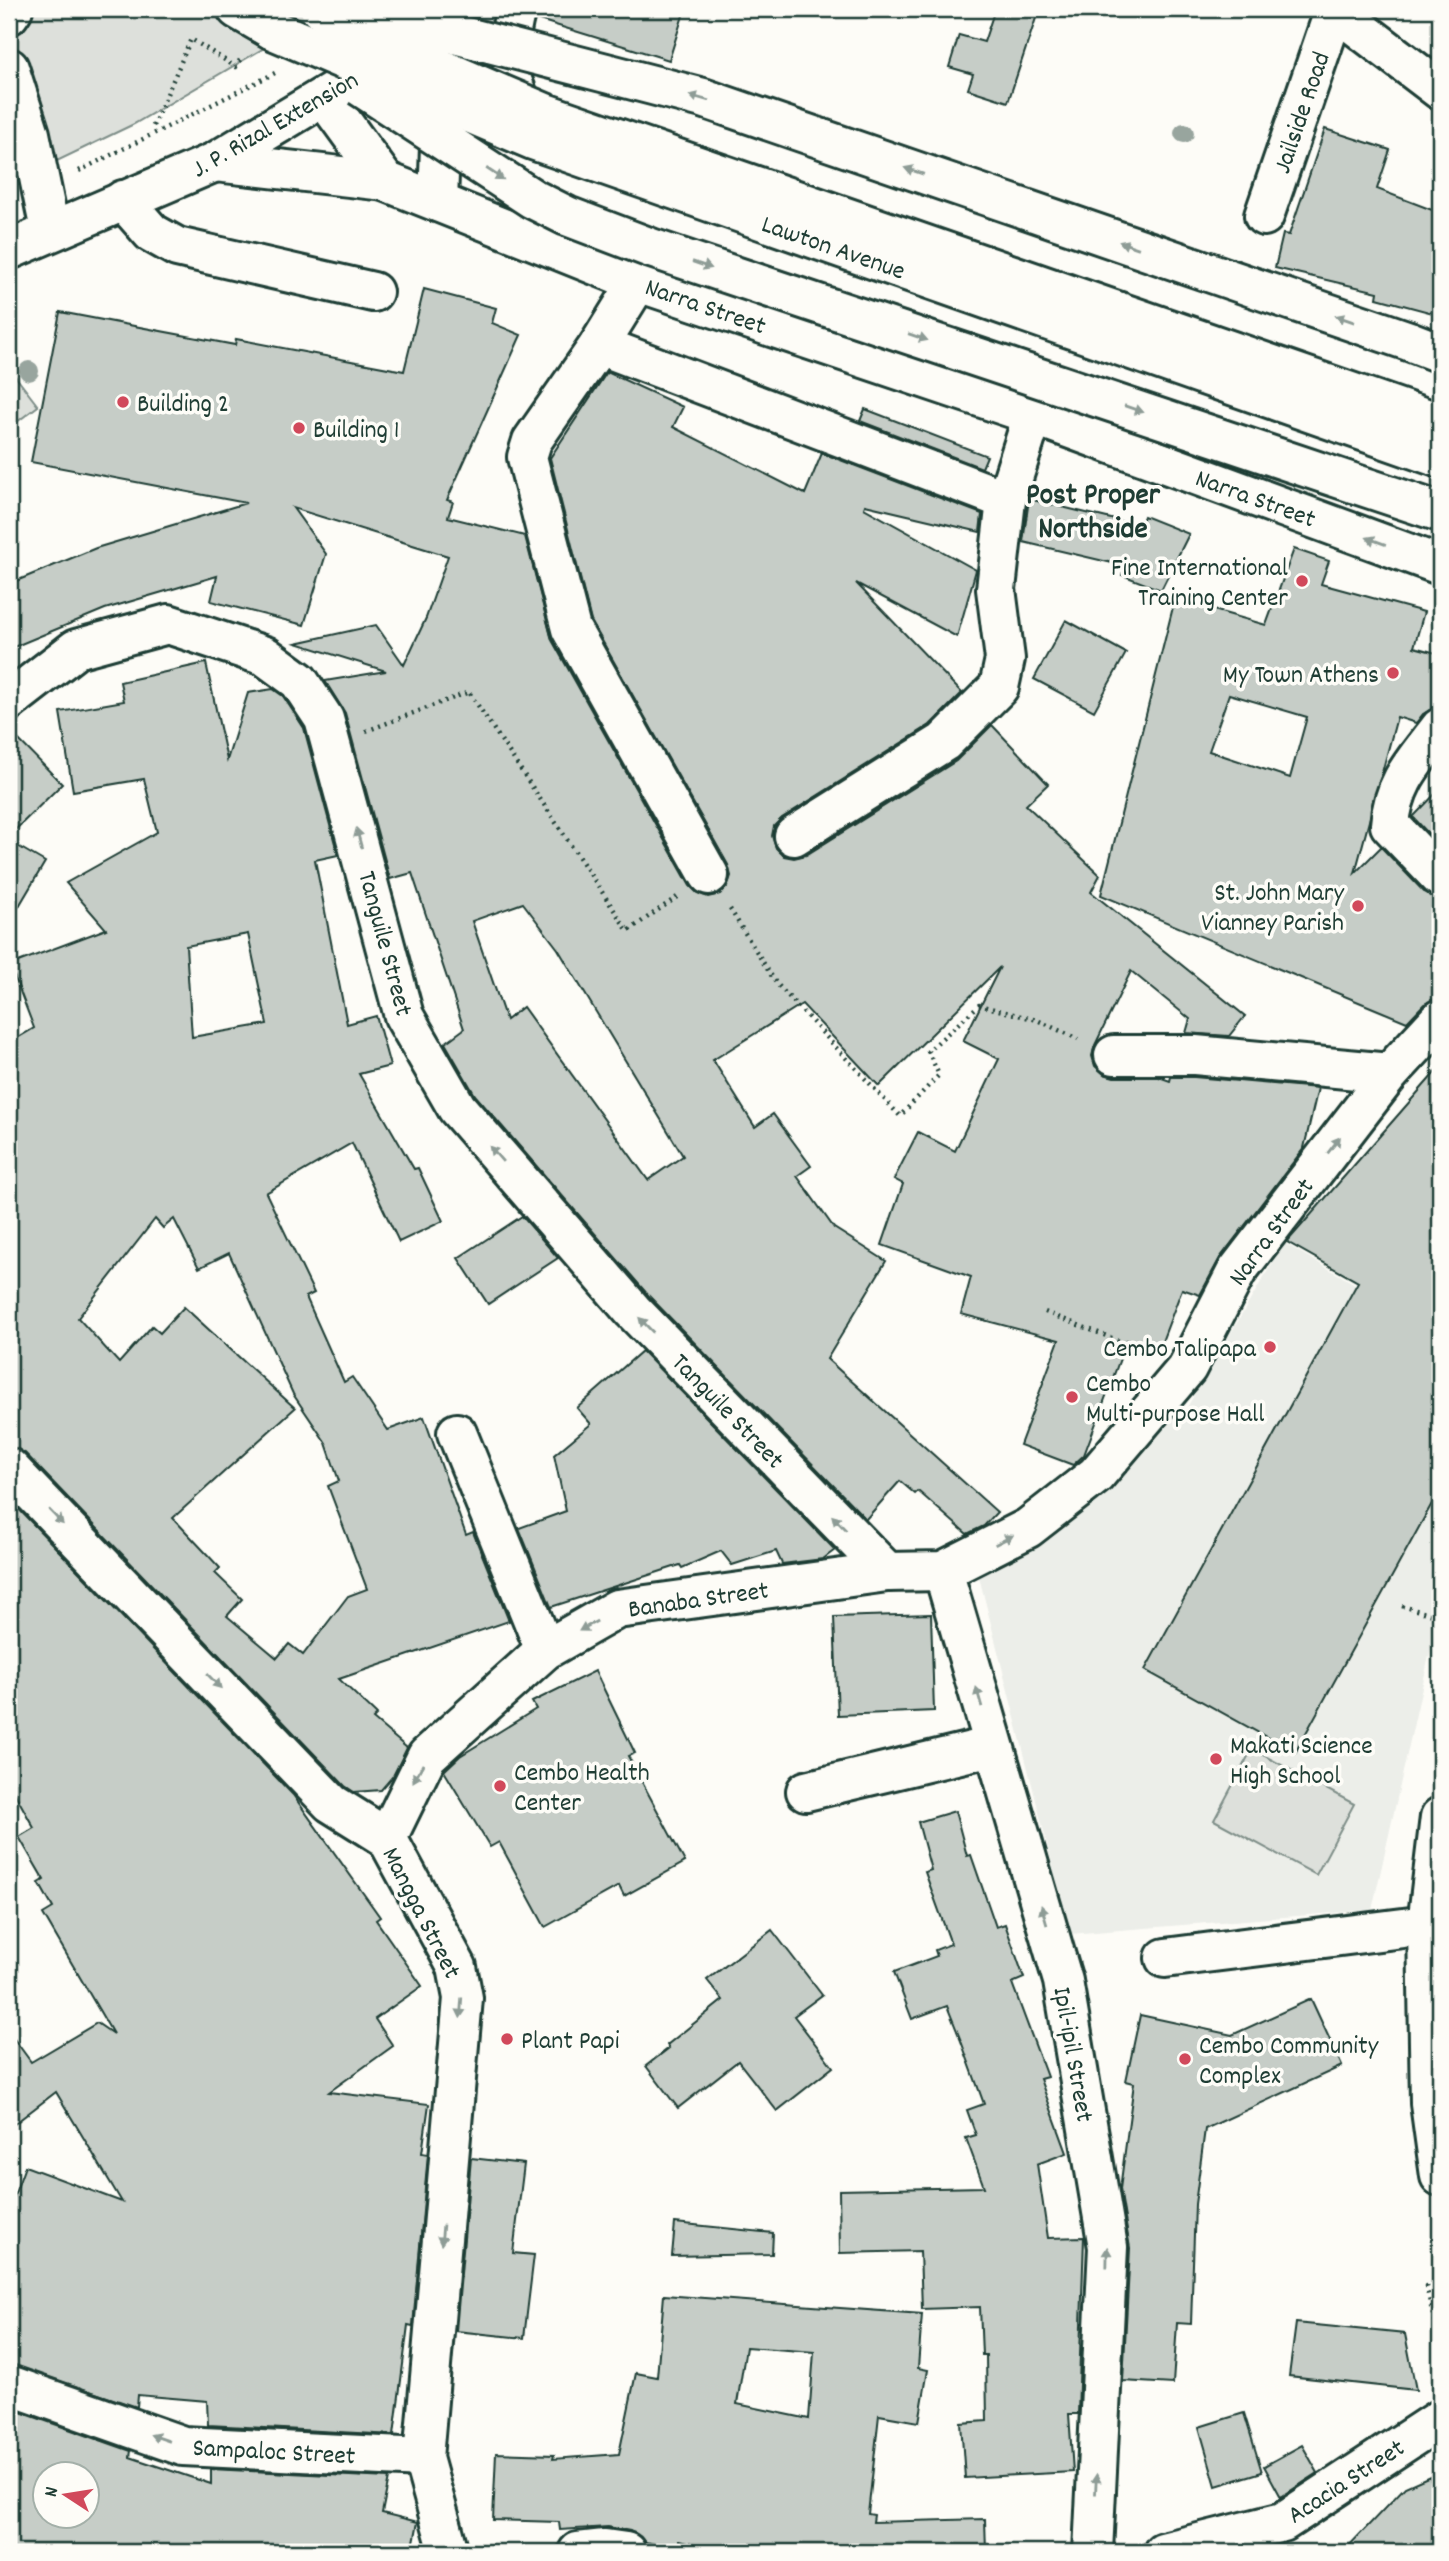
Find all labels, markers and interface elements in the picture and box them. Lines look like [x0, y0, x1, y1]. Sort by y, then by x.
street label: Jailside Road [1265, 47, 1341, 179]
street label: J. P. Rizal Extension [185, 63, 366, 189]
one-way arrow [688, 92, 709, 102]
one-way arrow [904, 165, 925, 176]
one-way arrow [485, 167, 504, 180]
street label: Lawton Avenue [756, 207, 910, 291]
one-way arrow [1119, 239, 1140, 250]
one-way arrow [692, 260, 713, 270]
street label: Narra Street [639, 270, 771, 346]
one-way arrow [1334, 313, 1355, 324]
one-way arrow [908, 332, 929, 343]
place label: Building 2 [137, 387, 229, 424]
marker: Building 2 [115, 394, 131, 410]
one-way arrow [1123, 404, 1144, 415]
place label: Building 1 [313, 413, 399, 450]
marker: Building 1 [291, 420, 307, 436]
street label: Narra Street [1189, 461, 1321, 539]
district label: Post Proper Northside [1026, 476, 1161, 553]
one-way arrow [1366, 536, 1387, 547]
place label: Fine International Training Center [1111, 551, 1288, 618]
marker: Fine International Training Center [1294, 573, 1310, 589]
place label: My Town Athens [1223, 658, 1379, 695]
marker: My Town Athens [1385, 665, 1401, 681]
one-way arrow [353, 827, 363, 848]
street label: Tanguile Street [347, 867, 421, 1021]
place label: St. John Mary Vianney Parish [1201, 876, 1344, 943]
marker: St. John Mary Vianney Parish [1350, 898, 1366, 914]
one-way arrow [1327, 1136, 1341, 1154]
one-way arrow [489, 1145, 504, 1162]
street label: Narra Street [1221, 1171, 1325, 1295]
one-way arrow [639, 1317, 655, 1334]
place label: Cembo Talipapa [1103, 1332, 1257, 1369]
marker: Cembo Talipapa [1262, 1339, 1278, 1355]
street label: Tanguile Street [662, 1346, 792, 1479]
place label: Cembo Multi-purpose Hall [1086, 1367, 1265, 1434]
marker: Cembo Multi-purpose Hall [1064, 1389, 1080, 1405]
one-way arrow [48, 1508, 64, 1525]
one-way arrow [832, 1515, 848, 1532]
one-way arrow [994, 1534, 1014, 1545]
street label: Banaba Street [626, 1573, 771, 1630]
one-way arrow [578, 1620, 598, 1632]
one-way arrow [205, 1672, 221, 1689]
one-way arrow [974, 1686, 984, 1707]
place label: Makati Science High School [1230, 1729, 1373, 1796]
marker: Makati Science High School [1208, 1751, 1224, 1767]
place label: Cembo Health Center [514, 1756, 650, 1823]
one-way arrow [412, 1763, 424, 1783]
marker: Cembo Health Center [492, 1778, 508, 1794]
street label: Mangga Street [371, 1841, 469, 1986]
one-way arrow [1038, 1905, 1048, 1926]
street label: Ipil-ipil Street [1041, 1984, 1102, 2126]
one-way arrow [456, 1997, 467, 2019]
place label: Plant Papi [521, 2024, 620, 2061]
place label: Cembo Community Complex [1199, 2029, 1379, 2096]
marker: Plant Papi [499, 2031, 515, 2047]
marker: Cembo Community Complex [1177, 2051, 1193, 2067]
one-way arrow [436, 2224, 447, 2246]
one-way arrow [1101, 2246, 1113, 2268]
street label: Sampaloc Street [191, 2431, 357, 2476]
street label: Acacia Street [1281, 2431, 1413, 2535]
one-way arrow [149, 2432, 170, 2443]
north arrow [32, 2460, 102, 2530]
one-way arrow [1091, 2473, 1102, 2495]
text: N [39, 2485, 67, 2500]

